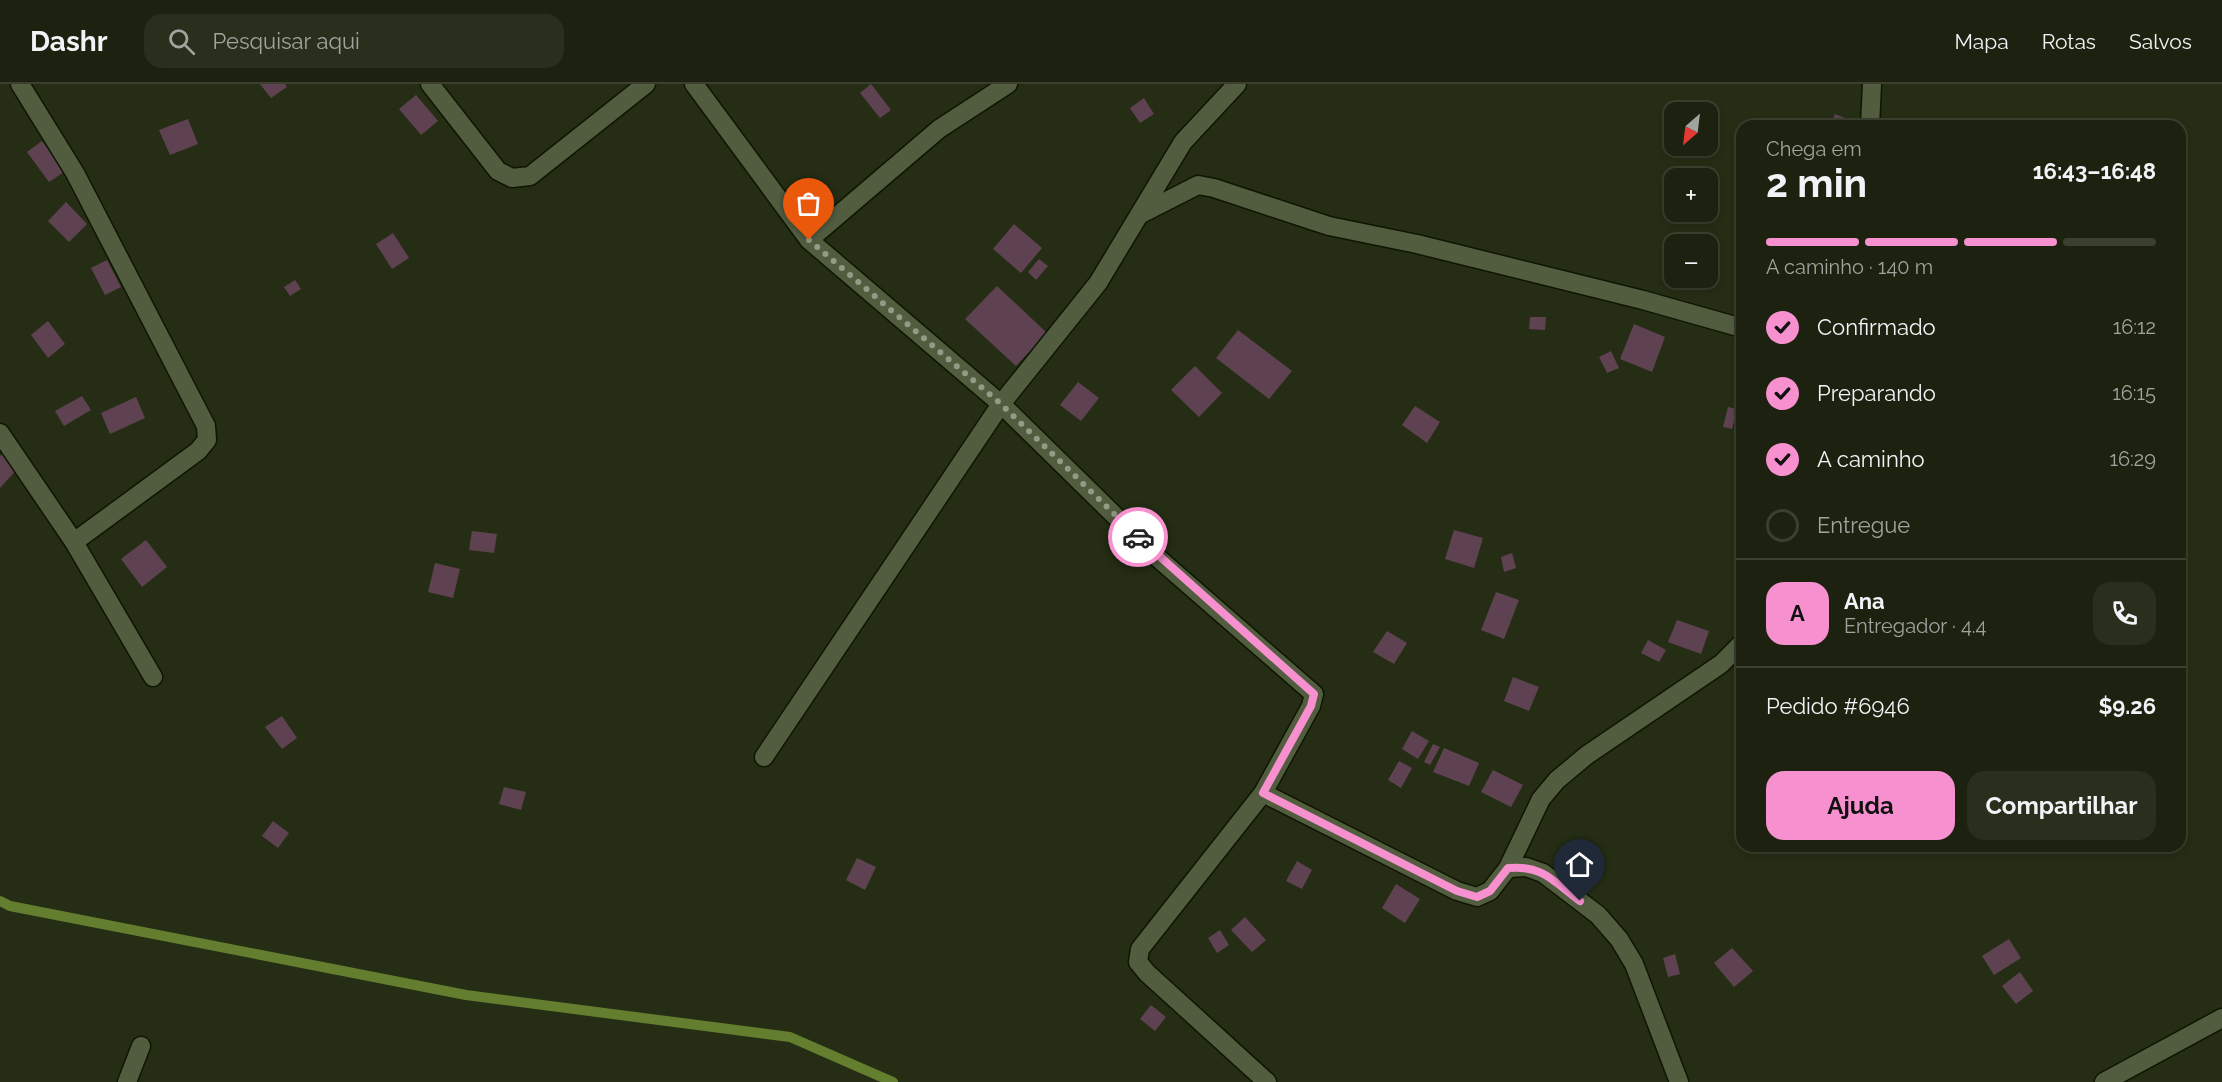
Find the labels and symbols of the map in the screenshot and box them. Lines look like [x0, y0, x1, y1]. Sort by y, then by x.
north arrow [1664, 102, 1718, 156]
pin [783, 178, 834, 240]
courier [1108, 507, 1168, 567]
pin [1554, 839, 1605, 901]

